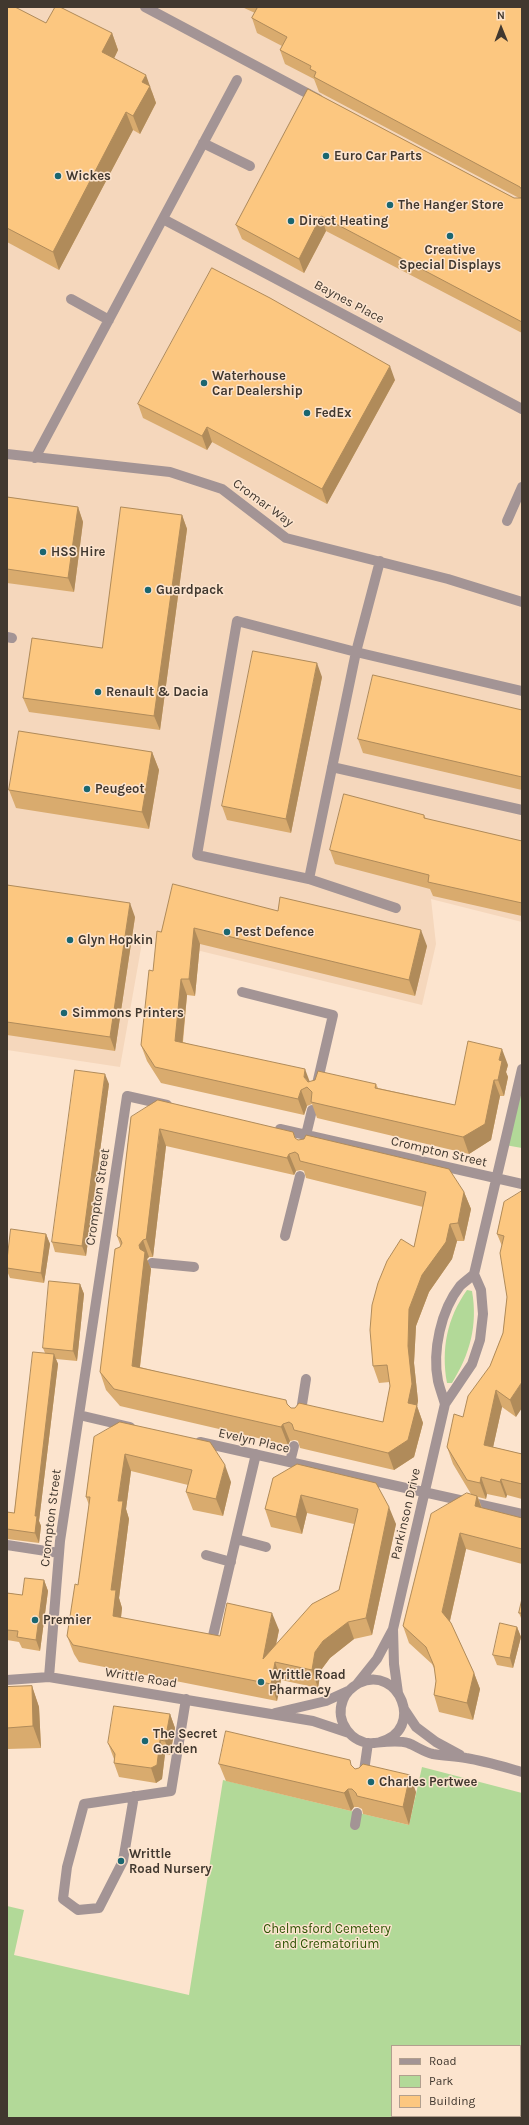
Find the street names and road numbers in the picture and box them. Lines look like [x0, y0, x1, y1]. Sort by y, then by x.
street label: Baynes Place [311, 277, 387, 327]
street label: Cromar Way [230, 476, 296, 530]
street label: Crompton Street [389, 1133, 489, 1171]
street label: Crompton Street [83, 1147, 113, 1247]
street label: Evelyn Place [217, 1425, 291, 1457]
street label: Parkinson Drive [388, 1467, 424, 1561]
street label: Crompton Street [37, 1468, 65, 1568]
street label: Writtle Road [104, 1665, 178, 1691]

